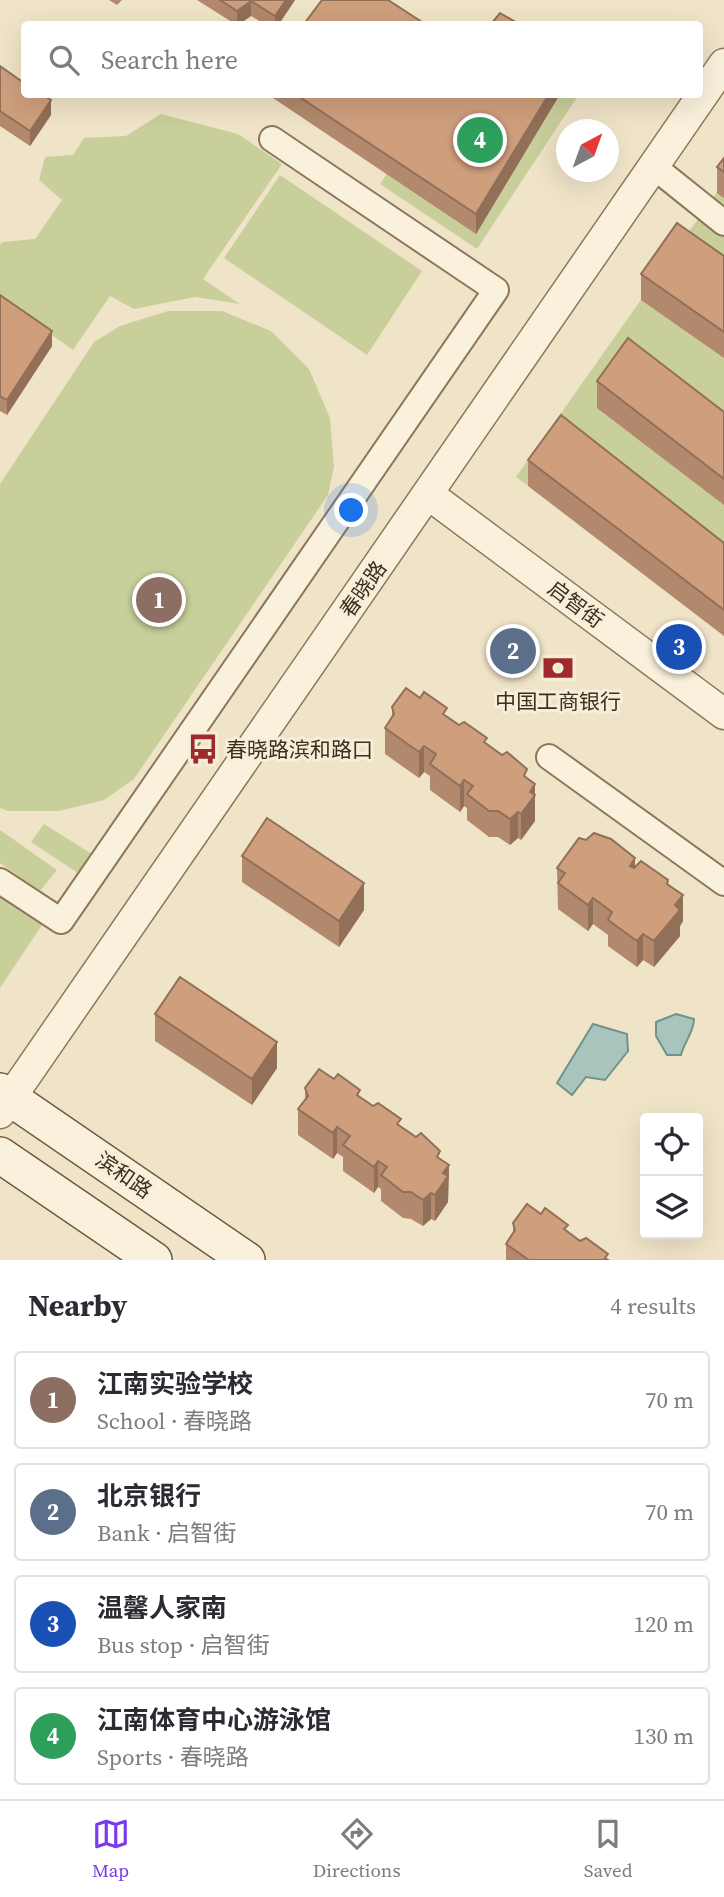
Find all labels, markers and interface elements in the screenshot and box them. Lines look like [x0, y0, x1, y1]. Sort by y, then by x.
search box [21, 21, 703, 98]
icon: search [45, 41, 83, 79]
text: Search here [101, 42, 238, 78]
pin: 4 [457, 114, 503, 166]
north arrow [556, 119, 619, 182]
your location [334, 493, 368, 527]
street label: 春晓路 [333, 555, 393, 623]
street label: 启智街 [542, 573, 610, 635]
pin: 1 [136, 574, 182, 626]
pin: 3 [656, 621, 702, 673]
pin: 2 [490, 625, 536, 677]
bank icon: 中国工商银行 [541, 651, 575, 685]
place label: 中国工商银行 [495, 687, 621, 716]
bus stop icon: 春晓路滨和路口 [186, 732, 220, 766]
place label: 春晓路滨和路口 [226, 735, 373, 764]
map controls [640, 1113, 703, 1239]
button: locate [640, 1113, 703, 1176]
street label: 滨和路 [90, 1145, 158, 1205]
button: layers [640, 1176, 703, 1239]
text: Nearby [28, 1285, 127, 1326]
text: 4 results [610, 1290, 696, 1322]
text: 江南实验学校 [97, 1366, 253, 1402]
text: 1 [47, 1384, 59, 1416]
text: 70 m [645, 1384, 694, 1416]
text: School · 春晓路 [97, 1405, 252, 1437]
text: 北京银行 [97, 1478, 201, 1514]
text: 2 [47, 1496, 59, 1528]
text: 70 m [645, 1496, 694, 1528]
text: Bank · 启智街 [97, 1517, 236, 1549]
text: 温馨人家南 [97, 1590, 227, 1626]
text: 3 [47, 1608, 59, 1640]
text: 120 m [633, 1608, 694, 1640]
text: Bus stop · 启智街 [97, 1629, 270, 1661]
text: 江南体育中心游泳馆 [97, 1702, 331, 1738]
text: 4 [47, 1720, 59, 1752]
text: 130 m [633, 1720, 694, 1752]
text: Sports · 春晓路 [97, 1741, 249, 1773]
tab: Map [92, 1815, 130, 1883]
tab: Directions [313, 1815, 401, 1883]
tab: Saved [584, 1815, 632, 1883]

